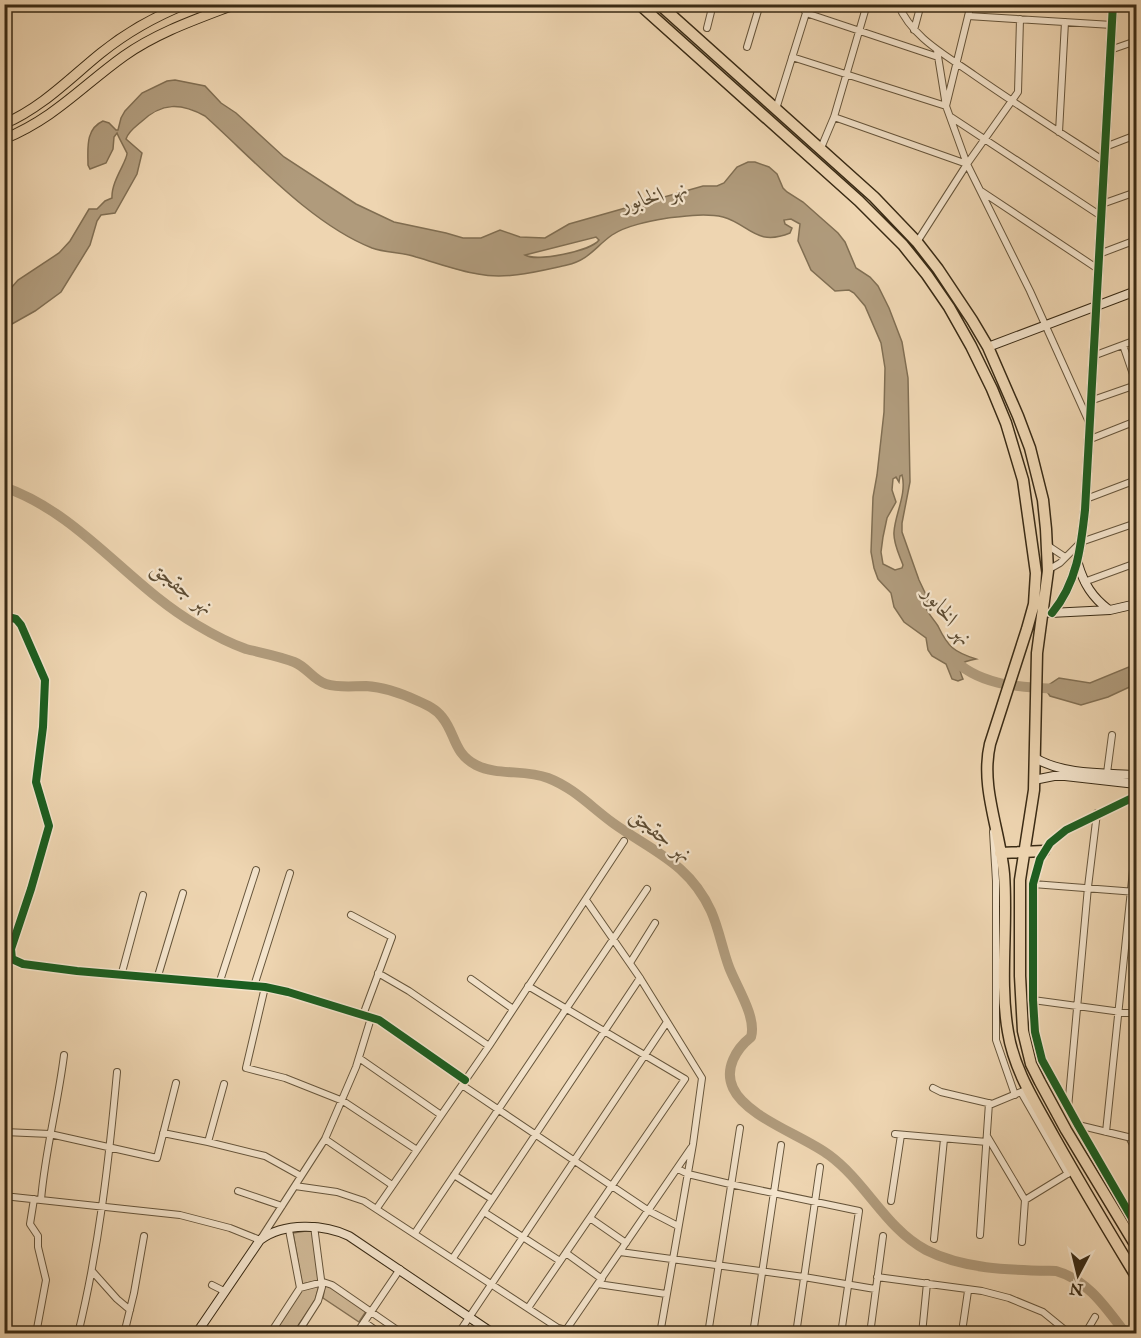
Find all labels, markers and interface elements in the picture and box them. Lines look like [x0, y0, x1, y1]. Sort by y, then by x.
water label: نهر الخابور [616, 174, 691, 218]
water label: نهر جقجق [145, 554, 220, 621]
water label: نهر الخابور [915, 578, 980, 651]
water label: نهر جقجق [624, 801, 699, 868]
north arrow [1048, 1245, 1108, 1305]
text: N [1068, 1279, 1084, 1300]

